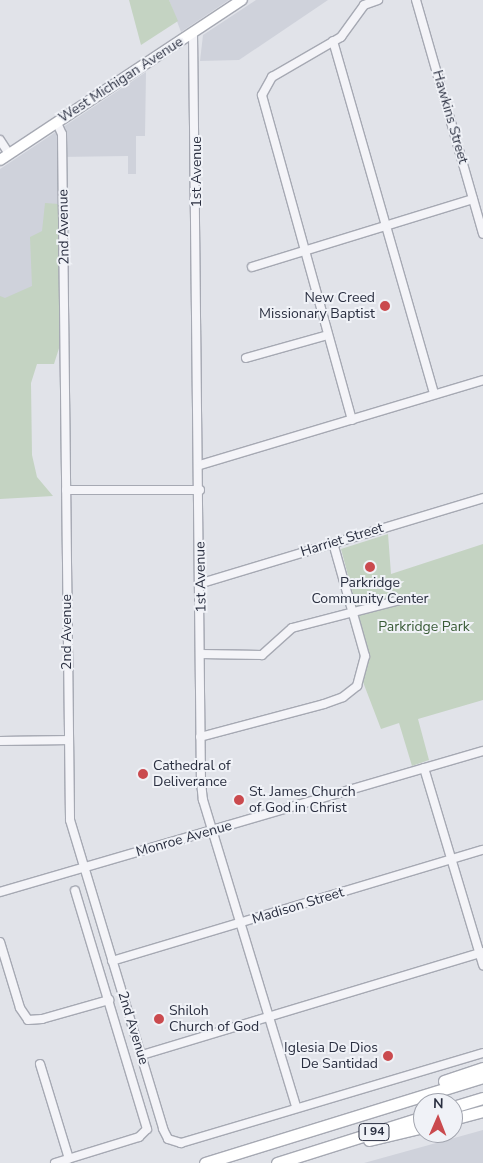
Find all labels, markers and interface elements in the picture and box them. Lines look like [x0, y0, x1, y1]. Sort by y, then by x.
street label: West Michigan Avenue [56, 33, 186, 127]
street label: Hawkins Street [429, 68, 471, 166]
street label: 1st Avenue [189, 136, 205, 208]
street label: 2nd Avenue [55, 189, 73, 265]
place label: New Creed Missionary Baptist [259, 290, 375, 322]
marker: New Creed Missionary Baptist [379, 300, 391, 312]
street label: Harriet Street [299, 519, 385, 561]
street label: 1st Avenue [192, 541, 210, 613]
marker: Parkridge Community Center [364, 561, 376, 573]
place label: Parkridge Community Center [311, 575, 429, 608]
street label: 2nd Avenue [59, 594, 75, 670]
park label: Parkridge Park [378, 619, 470, 635]
place label: Cathedral of Deliverance [153, 758, 231, 790]
marker: Cathedral of Deliverance [137, 768, 149, 780]
place label: St. James Church of God in Christ [249, 784, 356, 816]
marker: St. James Church of God in Christ [233, 794, 245, 806]
street label: Monroe Avenue [134, 817, 234, 861]
street label: Madison Street [250, 884, 346, 928]
street label: 2nd Avenue [114, 989, 152, 1067]
place label: Shiloh Church of God [169, 1003, 259, 1036]
marker: Shiloh Church of God [153, 1013, 165, 1025]
place label: Iglesia De Dios De Santidad [284, 1040, 378, 1072]
marker: Iglesia De Dios De Santidad [382, 1050, 394, 1062]
north arrow [413, 1093, 463, 1143]
text: N [433, 1094, 444, 1113]
road number: I 94 [358, 1122, 390, 1142]

